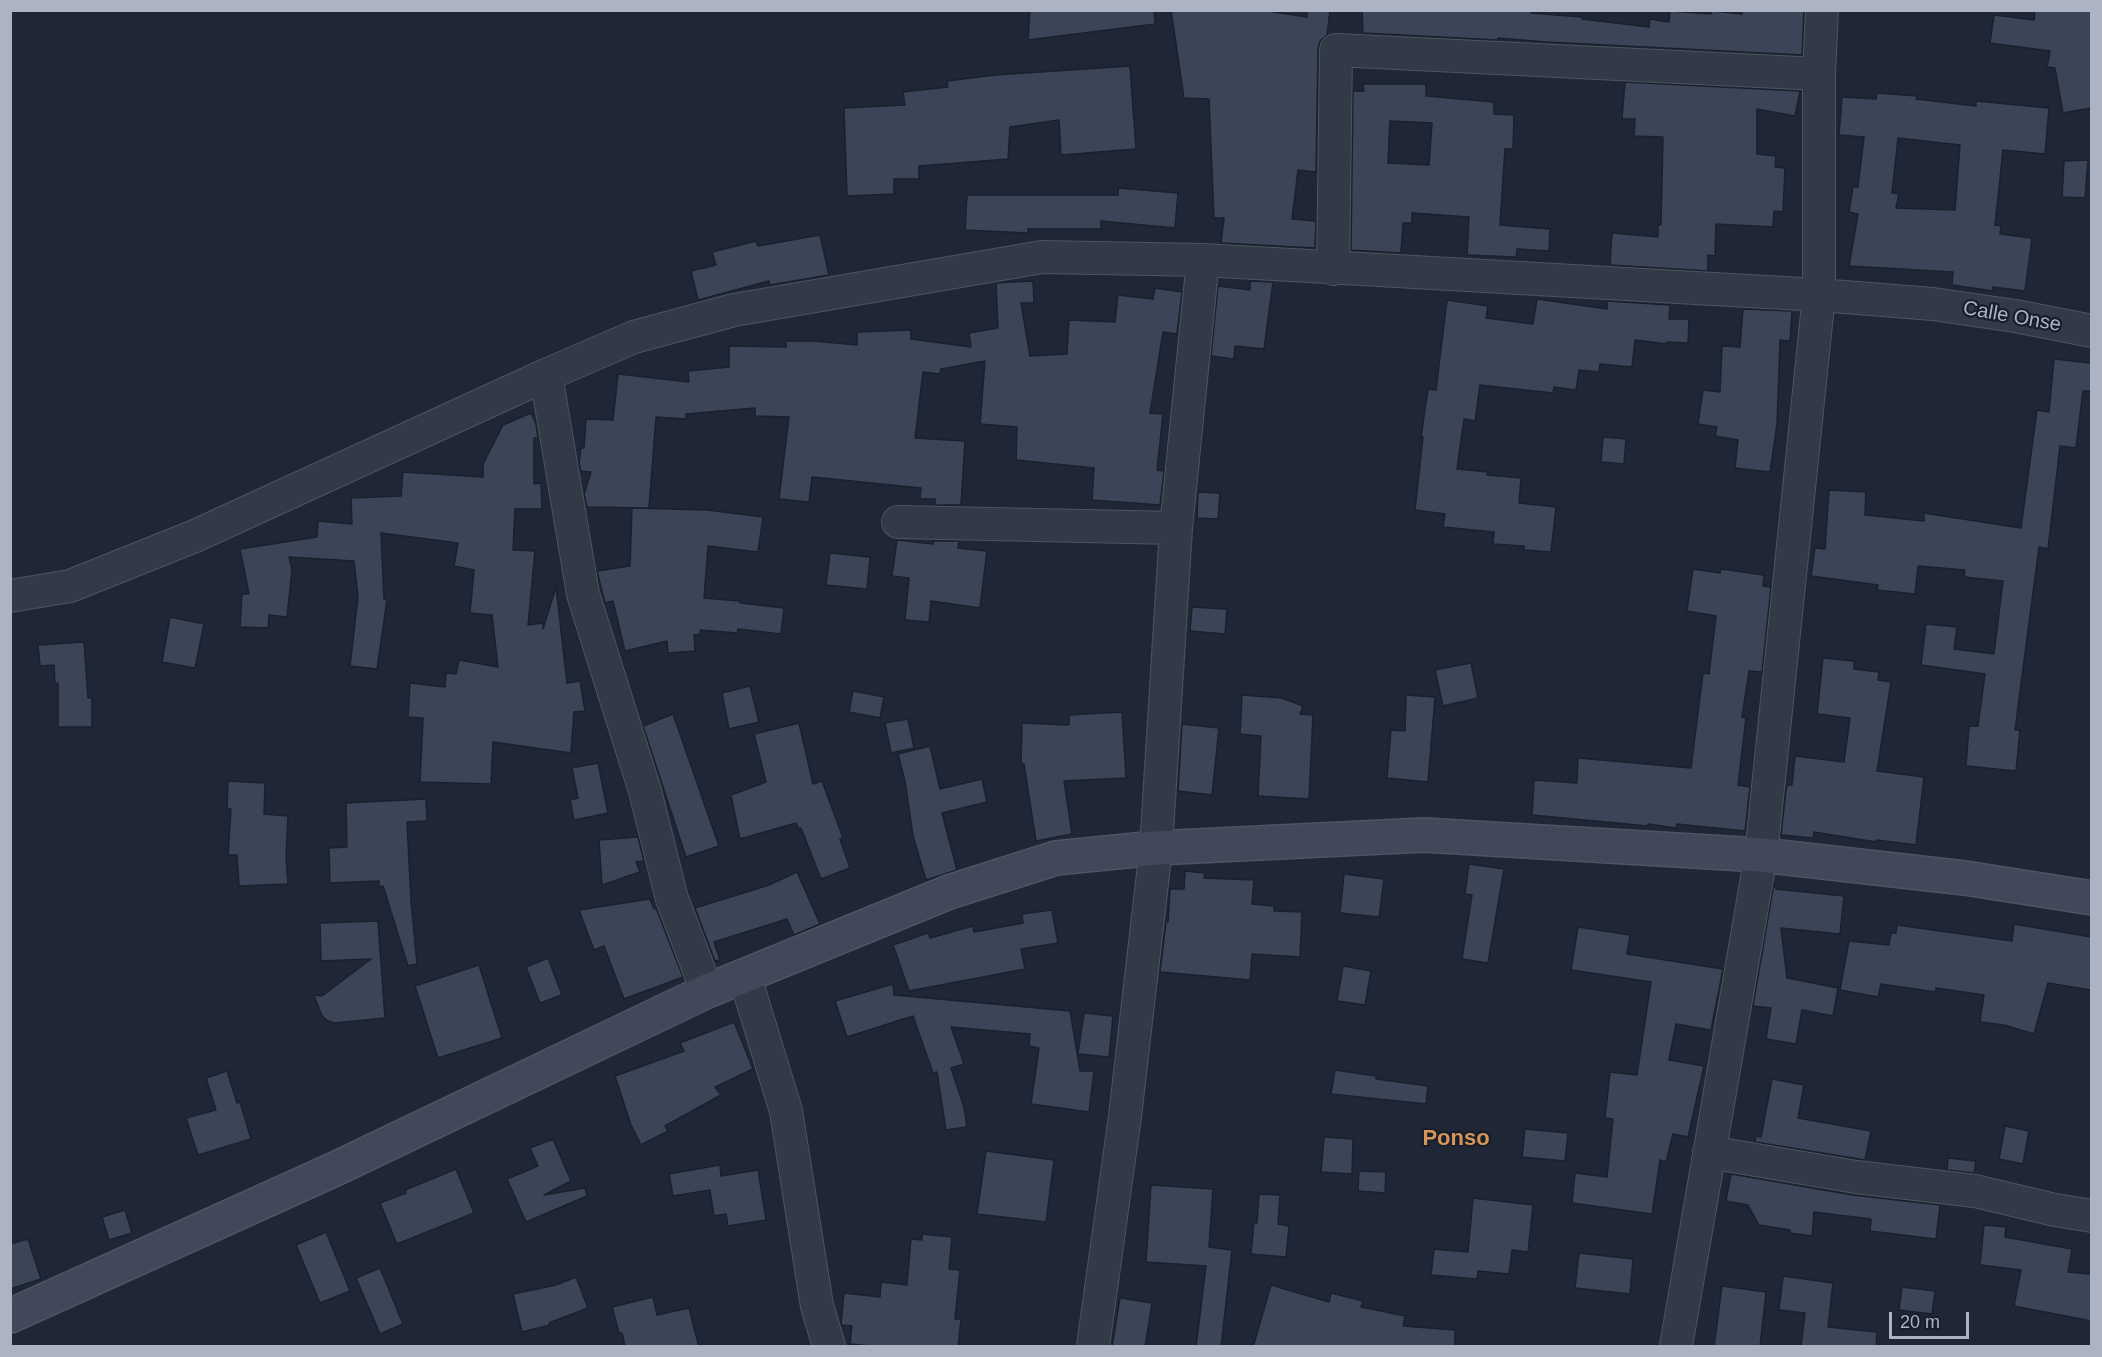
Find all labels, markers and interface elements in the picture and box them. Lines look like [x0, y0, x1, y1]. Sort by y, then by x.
street label: Calle Onse [1961, 297, 2063, 337]
district label: Ponso [1422, 1126, 1490, 1152]
scale bar [1892, 1300, 1972, 1338]
text: 20 m [1900, 1312, 1940, 1332]

